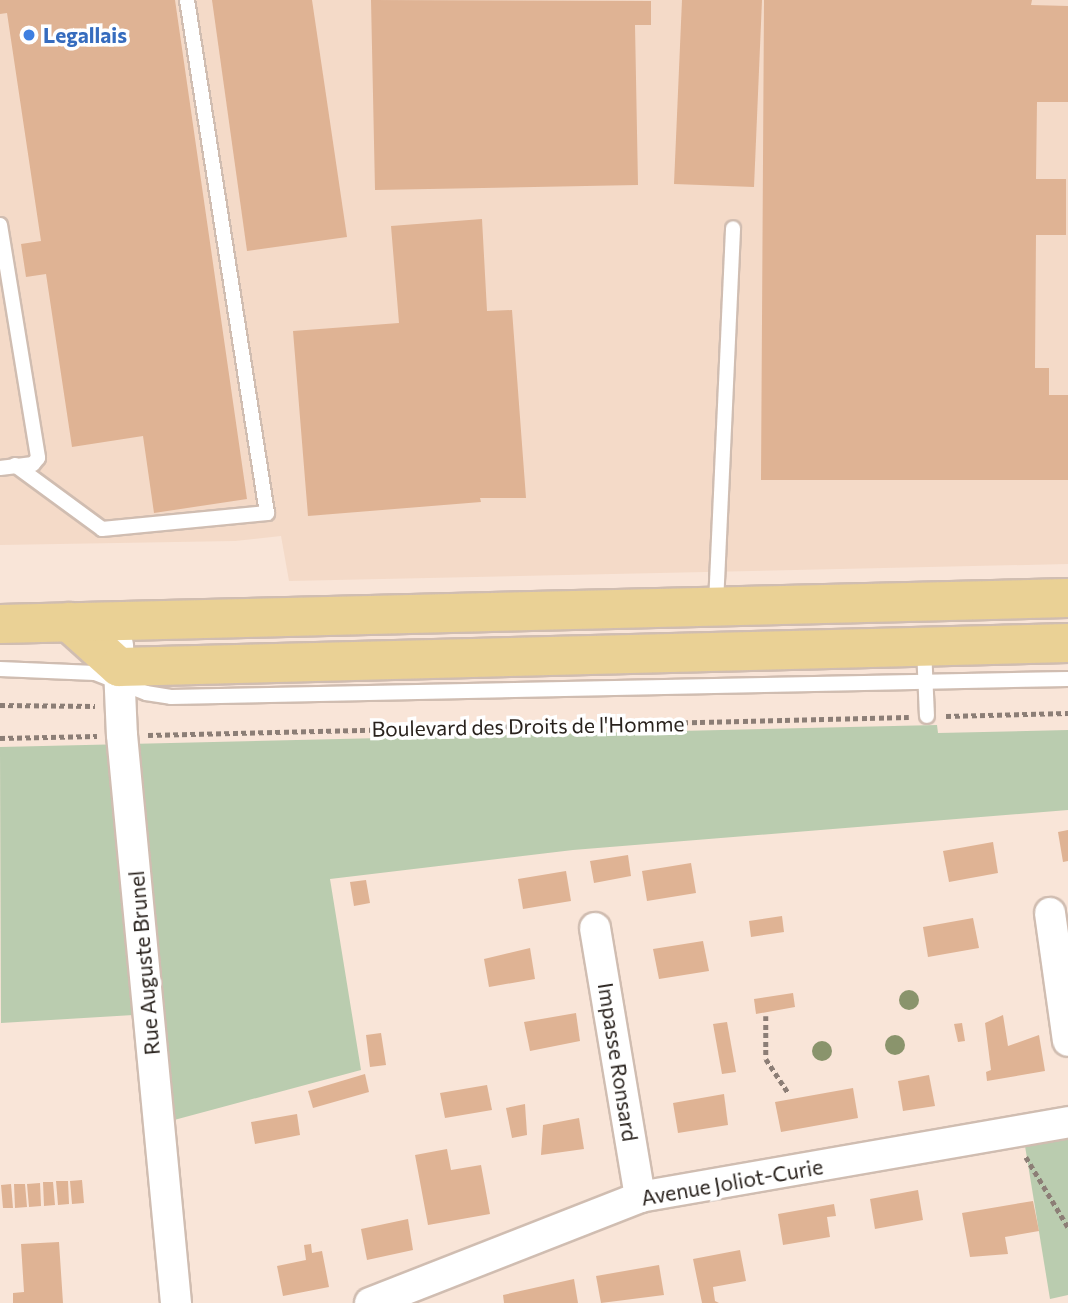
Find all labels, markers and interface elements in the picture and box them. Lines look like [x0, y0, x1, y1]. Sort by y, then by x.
place label: Legallais [43, 22, 127, 48]
marker: Legallais [21, 27, 37, 43]
street label: Boulevard des Droits de l'Homme [371, 711, 685, 741]
street label: Rue Auguste Brunel [123, 870, 165, 1056]
street label: Impasse Ronsard [593, 981, 643, 1143]
street label: Avenue Joliot-Curie [639, 1154, 825, 1210]

